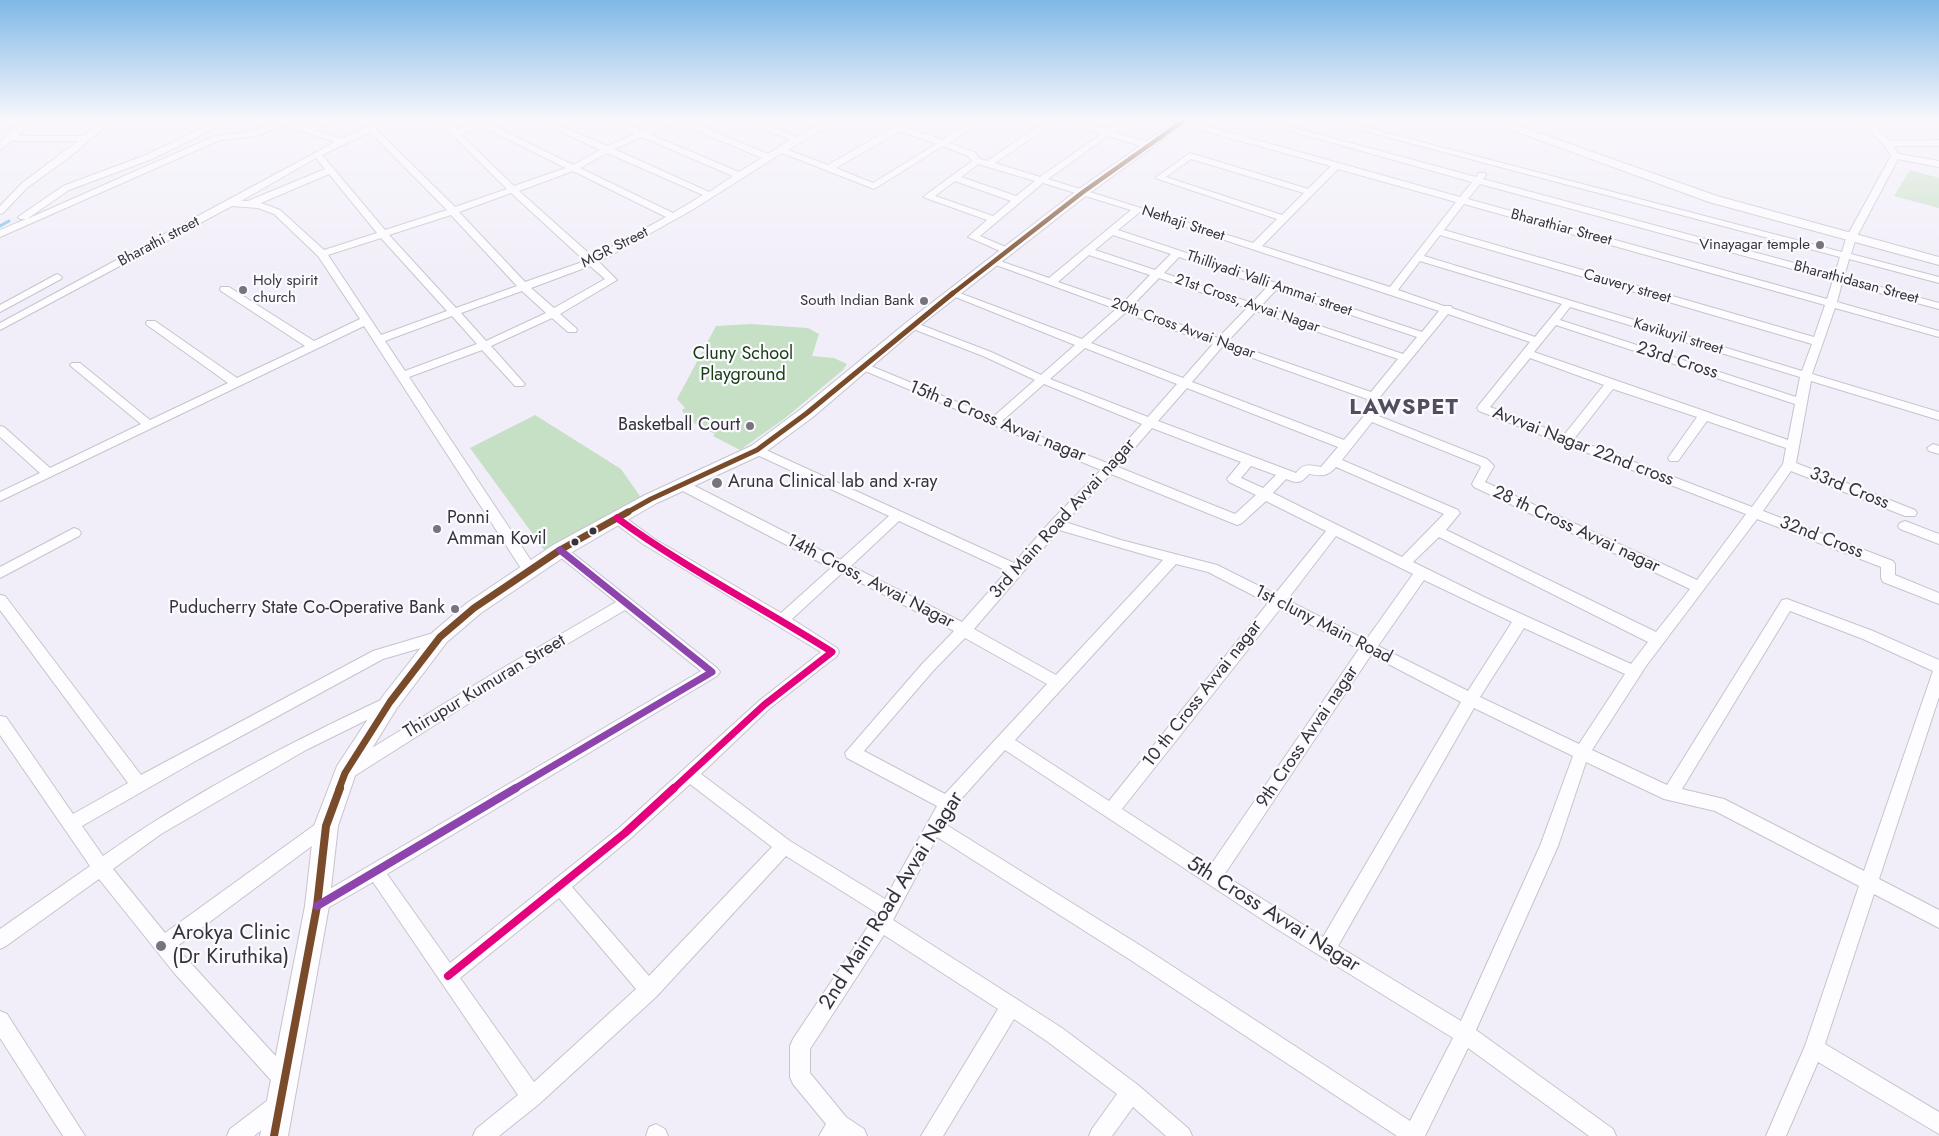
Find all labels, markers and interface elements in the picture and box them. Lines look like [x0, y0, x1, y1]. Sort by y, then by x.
street label: Nethaji Street [1139, 202, 1227, 246]
street label: Bharathiar Street [1509, 206, 1613, 250]
street label: Bharathi street [115, 213, 203, 271]
street label: MGR Street [579, 224, 651, 272]
place label: Vinayagar temple [1699, 236, 1810, 254]
marker: Vinayagar temple [1814, 239, 1826, 251]
street label: Thilliyadi Valli Ammai street [1184, 247, 1354, 321]
street label: Bharathidasan Street [1792, 258, 1920, 308]
street label: Cauvery street [1581, 266, 1673, 308]
street label: 21st Cross, Avvai Nagar [1172, 271, 1322, 337]
place label: Holy spirit church [253, 272, 318, 307]
marker: Holy spirit church [237, 284, 249, 296]
place label: South Indian Bank [800, 292, 914, 310]
marker: South Indian Bank [918, 295, 930, 307]
street label: 20th Cross Avvai Nagar [1109, 295, 1257, 363]
street label: Kavikuyil street [1631, 315, 1725, 359]
street label: 23rd Cross [1633, 338, 1721, 384]
park label: Cluny School Playground [693, 344, 793, 386]
street label: 15th a Cross Avvai nagar [905, 377, 1089, 467]
district label: LAWSPET [1348, 396, 1460, 422]
street label: Avvvai Nagar 22nd cross [1489, 402, 1677, 492]
place label: Basketball Court [618, 415, 740, 437]
marker: Basketball Court [744, 420, 756, 432]
street label: 3rd Main Road Avvai nagar [985, 435, 1141, 603]
street label: 33rd Cross [1806, 463, 1892, 515]
place label: Aruna Clinical lab and x-ray [728, 472, 937, 494]
marker: Aruna Clinical lab and x-ray [710, 476, 724, 490]
street label: 28 th Cross Avvai nagar [1489, 482, 1663, 578]
place label: Ponni Amman Kovil [447, 508, 546, 550]
street label: 32nd Cross [1776, 512, 1866, 564]
marker: Ponni Amman Kovil [431, 523, 443, 535]
unlabelled marker [588, 526, 598, 536]
street label: 14th Cross, Avvai Nagar [783, 530, 957, 634]
unlabelled marker [570, 537, 580, 547]
street label: 1st cluny Main Road [1251, 581, 1395, 669]
place label: Puducherry State Co-Operative Bank [169, 598, 445, 620]
marker: Puducherry State Co-Operative Bank [449, 603, 461, 615]
street label: 10 th Cross Avvai nagar [1139, 616, 1267, 772]
street label: Thirupur Kumuran Street [400, 630, 570, 744]
street label: 9th Cross Avvai nagar [1252, 662, 1364, 812]
street label: 2nd Main Road Avvai Nagar [815, 787, 969, 1015]
street label: 5th Cross Avvai Nagar [1182, 851, 1364, 979]
place label: Arokya Clinic (Dr Kiruthika) [172, 921, 291, 971]
marker: Arokya Clinic (Dr Kiruthika) [154, 939, 168, 953]

